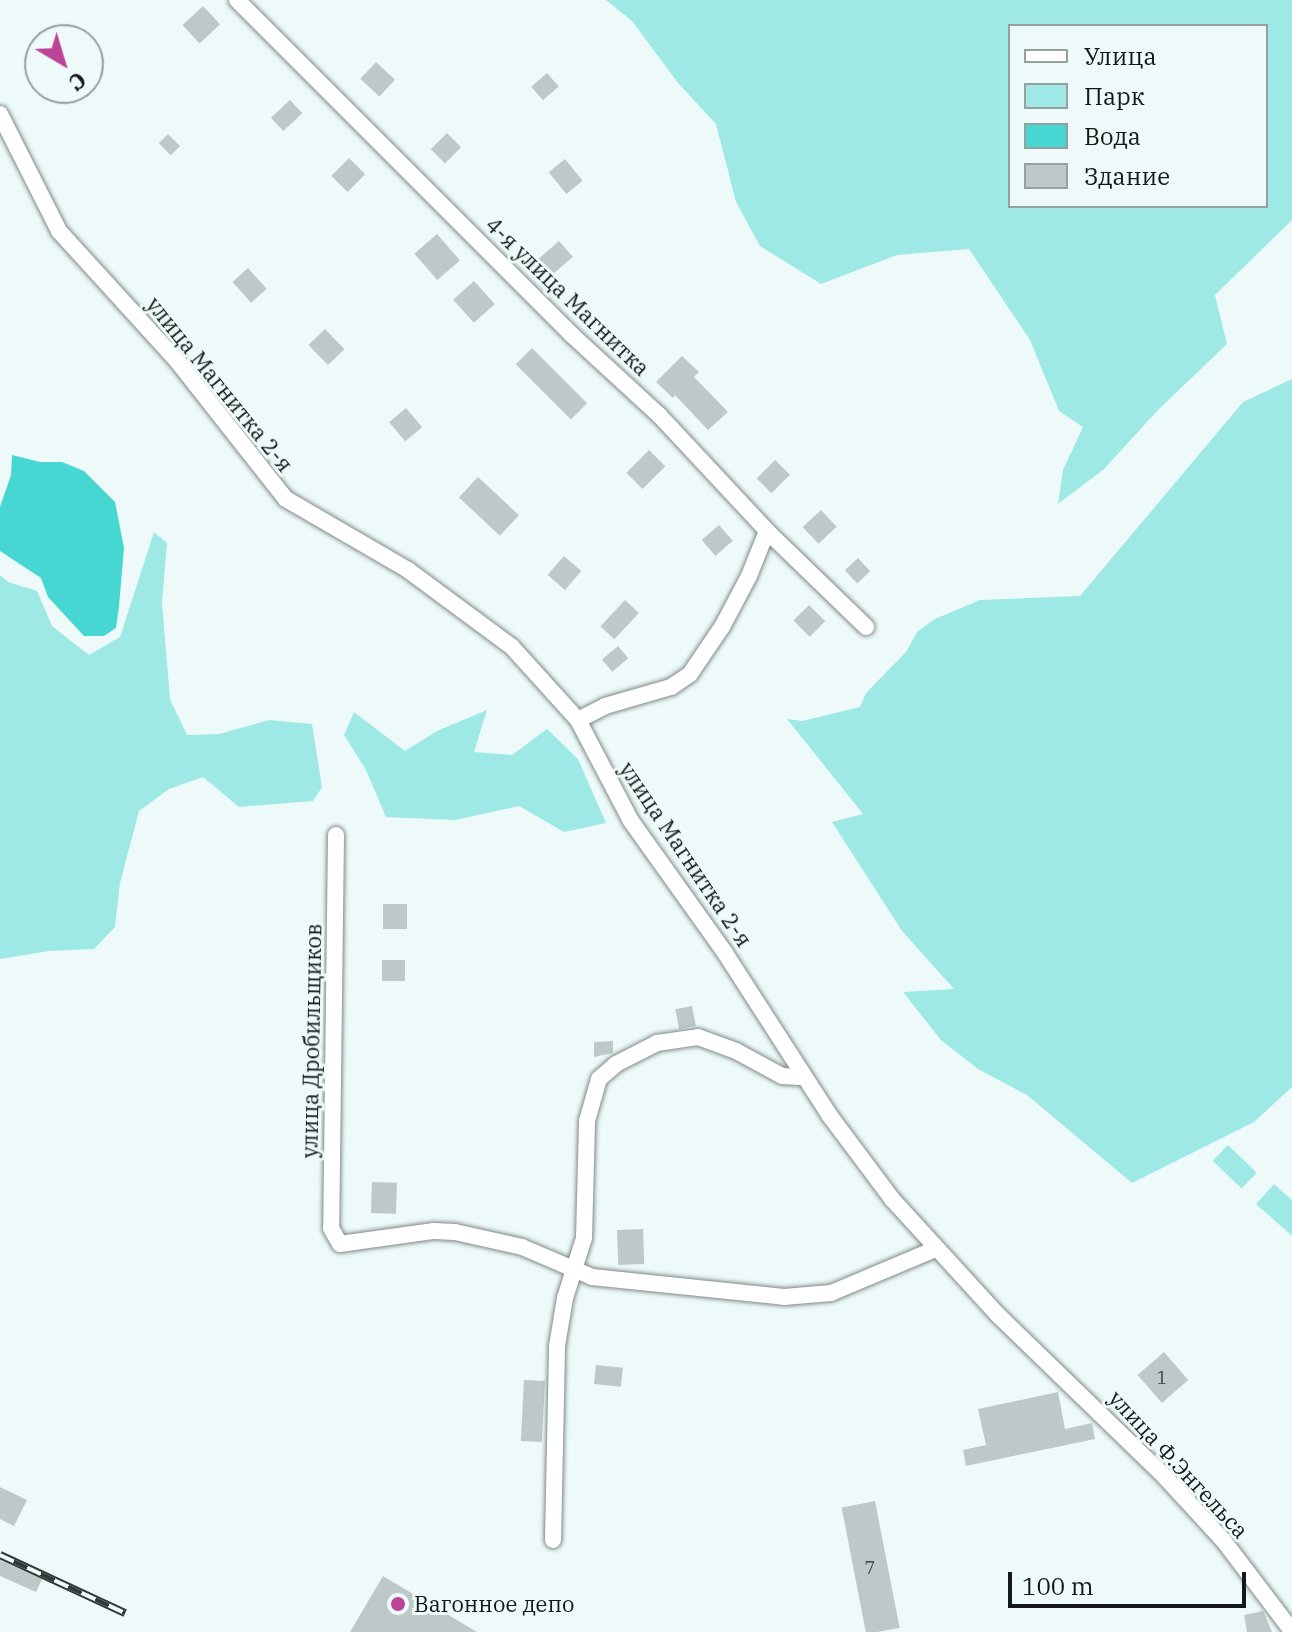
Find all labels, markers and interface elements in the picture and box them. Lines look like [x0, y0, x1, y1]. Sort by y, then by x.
north arrow [24, 24, 104, 104]
legend [1008, 24, 1268, 208]
text: Улица [1084, 40, 1157, 72]
text: С [63, 66, 93, 98]
text: Парк [1084, 80, 1145, 112]
text: Вода [1084, 120, 1141, 152]
text: Здание [1084, 160, 1170, 192]
street label: 4-я улица Магнитка [481, 211, 655, 381]
street label: улица Магнитка 2-я [141, 291, 299, 477]
street label: улица Магнитка 2-я [614, 757, 758, 951]
street label: улица Дробильщиков [296, 924, 326, 1158]
house number: 1 [1157, 1367, 1167, 1389]
street label: улица Ф.Энгельса [1104, 1385, 1254, 1543]
scale bar [1012, 1556, 1250, 1606]
house number: 7 [865, 1557, 875, 1579]
text: 100 m [1022, 1570, 1094, 1602]
place label: Вагонное депо [414, 1591, 574, 1617]
marker: Вагонное депо [389, 1595, 407, 1613]

